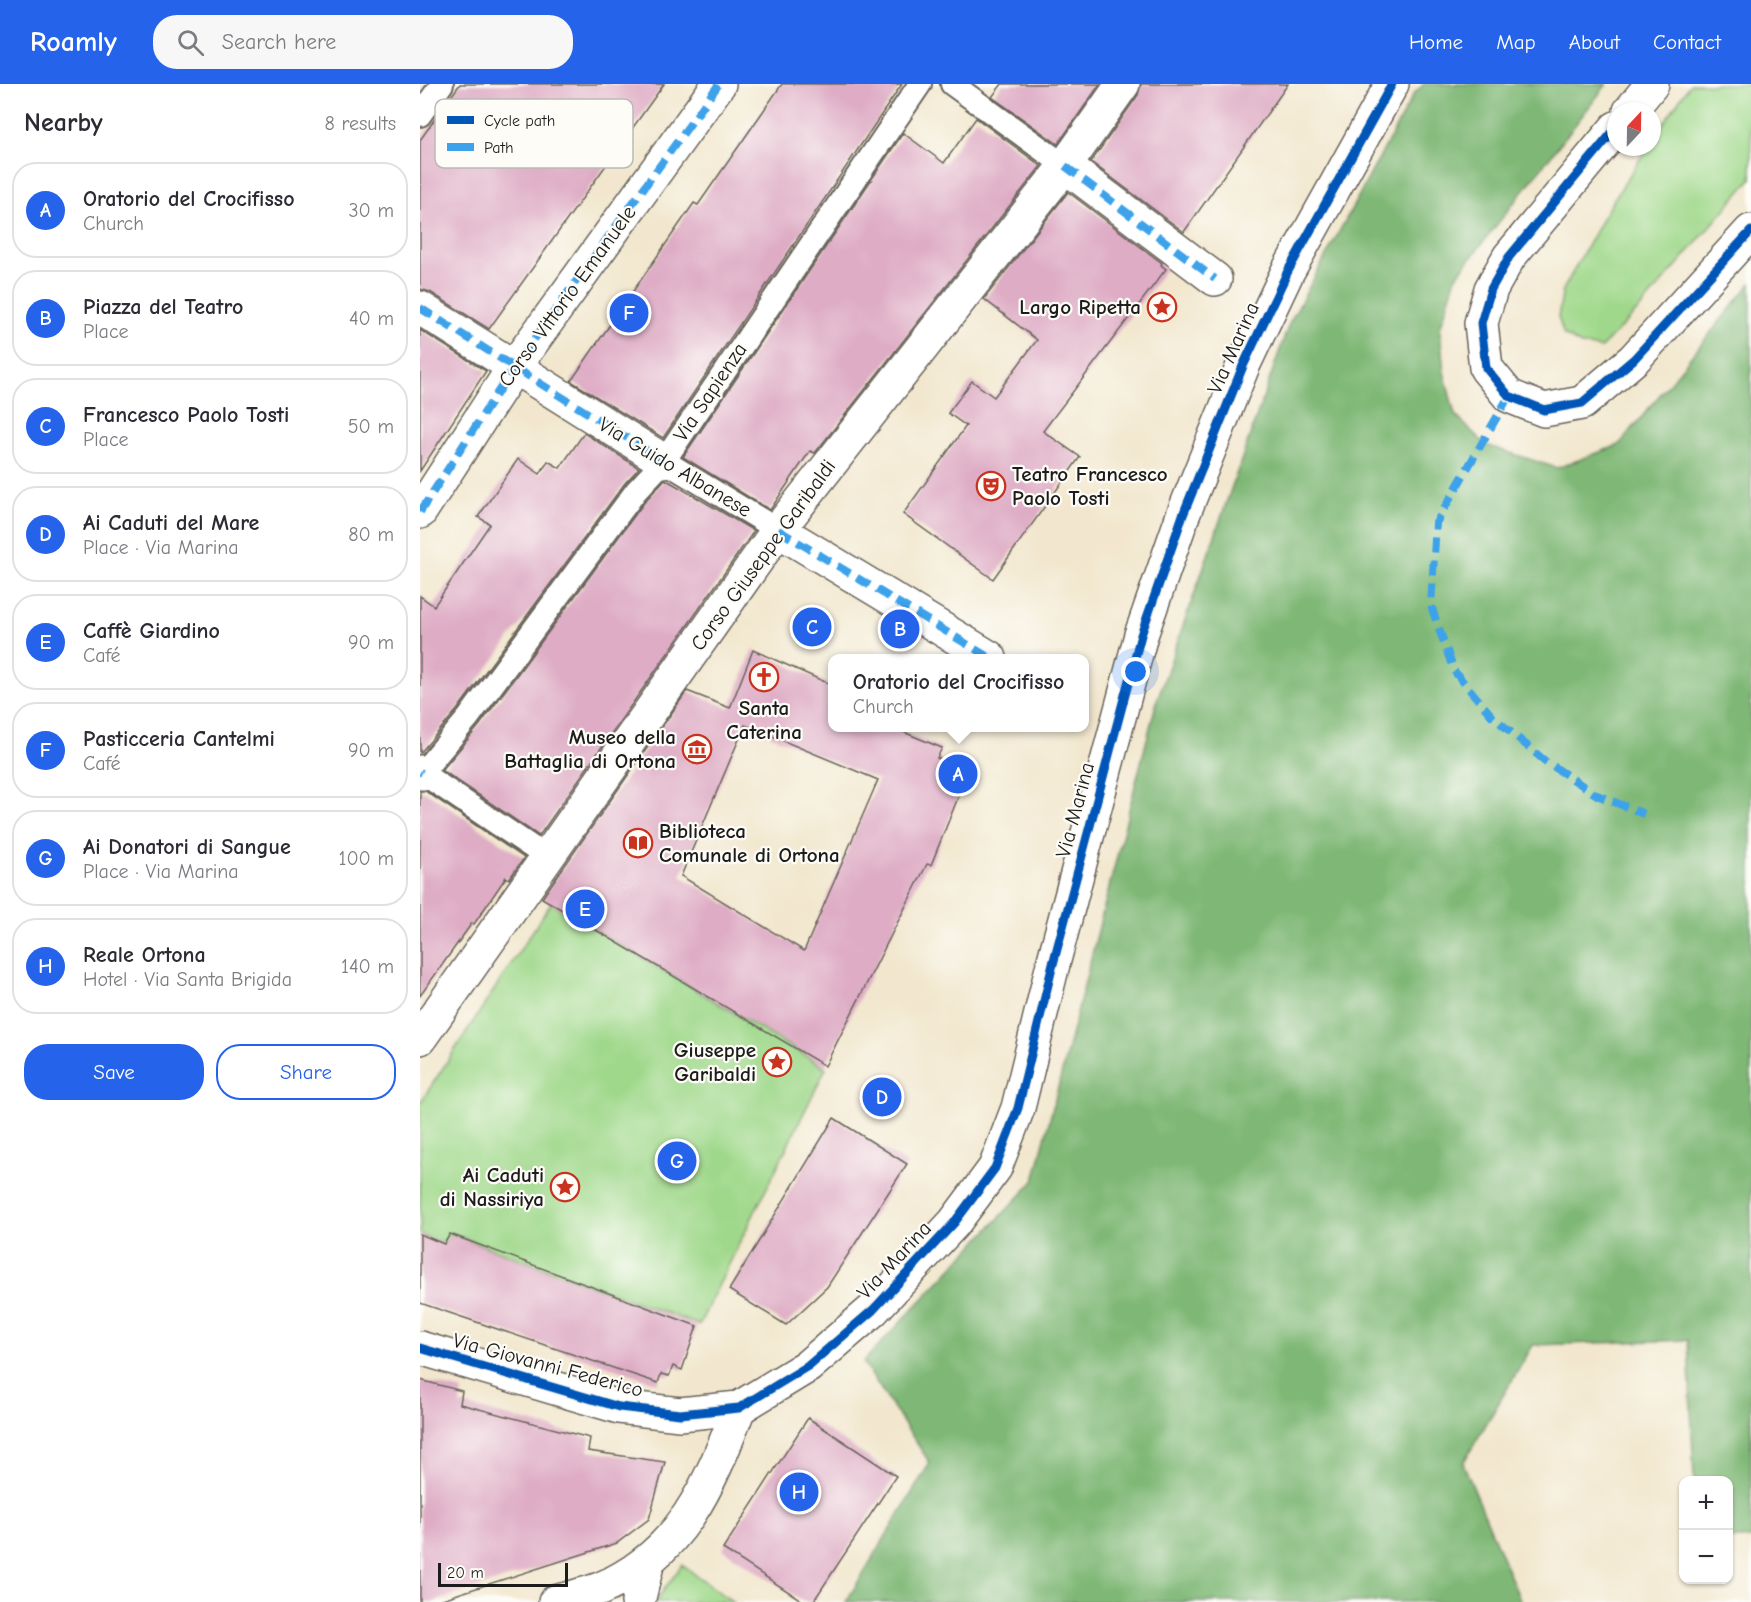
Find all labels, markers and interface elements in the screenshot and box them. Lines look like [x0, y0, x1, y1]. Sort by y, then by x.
search box [153, 15, 573, 69]
text: Roamly [30, 26, 117, 58]
icon: search [174, 26, 207, 59]
text: Search here [222, 29, 336, 55]
text: Home [1409, 30, 1463, 54]
text: Map [1496, 30, 1536, 54]
text: About [1569, 30, 1620, 54]
text: Contact [1653, 30, 1721, 54]
legend [435, 99, 633, 168]
north arrow [1607, 102, 1661, 156]
text: Nearby [24, 108, 103, 138]
text: 8 results [324, 112, 396, 135]
text: Cycle path [484, 112, 555, 130]
text: Path [484, 139, 514, 157]
text: Oratorio del Crocifisso [83, 186, 295, 212]
text: A [40, 199, 51, 222]
text: 30 m [348, 199, 394, 222]
street label: Corso Vittorio Emanuele [493, 201, 641, 391]
text: Church [83, 212, 144, 235]
pin: F [610, 290, 648, 336]
place icon: Largo Ripetta [1146, 291, 1178, 323]
text: Piazza del Teatro [83, 294, 243, 320]
place label: Largo Ripetta [1019, 295, 1141, 319]
street label: Via Marina [1202, 298, 1264, 398]
text: B [39, 307, 52, 330]
text: 40 m [349, 307, 394, 330]
text: Place [83, 320, 129, 343]
street label: Via Sapienza [668, 338, 752, 446]
text: Francesco Paolo Tosti [83, 402, 289, 428]
street label: Via Guido Albanese [594, 412, 756, 522]
text: C [39, 415, 52, 438]
text: 50 m [348, 415, 394, 438]
text: Place [83, 428, 129, 451]
street label: Corso Giuseppe Garibaldi [685, 454, 841, 656]
place label: Teatro Francesco Paolo Tosti [1012, 462, 1168, 510]
theatre icon: Teatro Francesco Paolo Tosti [975, 470, 1007, 502]
text: Ai Caduti del Mare [83, 510, 259, 536]
text: D [39, 523, 52, 546]
text: 80 m [348, 523, 394, 546]
text: Place · Via Marina [83, 536, 239, 559]
pin: C [792, 604, 832, 650]
pin: B [880, 606, 920, 652]
text: Caffè Giardino [83, 618, 220, 644]
text: E [40, 631, 51, 654]
text: 90 m [348, 631, 394, 654]
text: Café [83, 644, 121, 667]
popup [828, 654, 1089, 732]
your location [1121, 657, 1150, 686]
church icon: Santa Caterina [748, 661, 780, 693]
text: Oratorio del Crocifisso [853, 669, 1064, 695]
text: Church [853, 695, 914, 718]
place label: Santa Caterina [726, 696, 802, 744]
place label: Museo della Battaglia di Ortona [504, 725, 676, 773]
text: Pasticceria Cantelmi [83, 726, 275, 752]
museum icon: Museo della Battaglia di Ortona [681, 733, 713, 765]
text: F [40, 739, 51, 762]
text: 90 m [348, 739, 394, 762]
text: Café [83, 752, 121, 775]
pin: A [938, 752, 978, 796]
street label: Via Marina [1051, 760, 1099, 860]
place label: Biblioteca Comunale di Ortona [659, 819, 840, 867]
library icon: Biblioteca Comunale di Ortona [622, 827, 654, 859]
text: Ai Donatori di Sangue [83, 834, 291, 860]
text: G [38, 847, 53, 870]
text: 100 m [339, 847, 394, 870]
text: Place · Via Marina [83, 860, 239, 883]
pin: E [566, 886, 604, 932]
text: Reale Ortona [83, 942, 206, 968]
text: H [38, 955, 53, 978]
text: 140 m [341, 955, 394, 978]
text: Hotel · Via Santa Brigida [83, 968, 292, 991]
place label: Giuseppe Garibaldi [674, 1038, 756, 1086]
button: Save [24, 1044, 204, 1100]
button: Share [216, 1044, 396, 1100]
place icon: Giuseppe Garibaldi [761, 1046, 793, 1078]
pin: D [862, 1074, 902, 1120]
pin: G [658, 1138, 696, 1184]
place label: Ai Caduti di Nassiriya [440, 1163, 544, 1211]
place icon: Ai Caduti di Nassiriya [549, 1171, 581, 1203]
street label: Via Marina [852, 1216, 936, 1304]
street label: Via Giovanni Federico [450, 1328, 646, 1402]
pin: H [780, 1470, 818, 1514]
map controls [1679, 1476, 1733, 1584]
button: + [1679, 1476, 1733, 1530]
button: − [1679, 1530, 1733, 1584]
scale bar [438, 1560, 568, 1588]
text: 20 m [447, 1564, 484, 1582]

